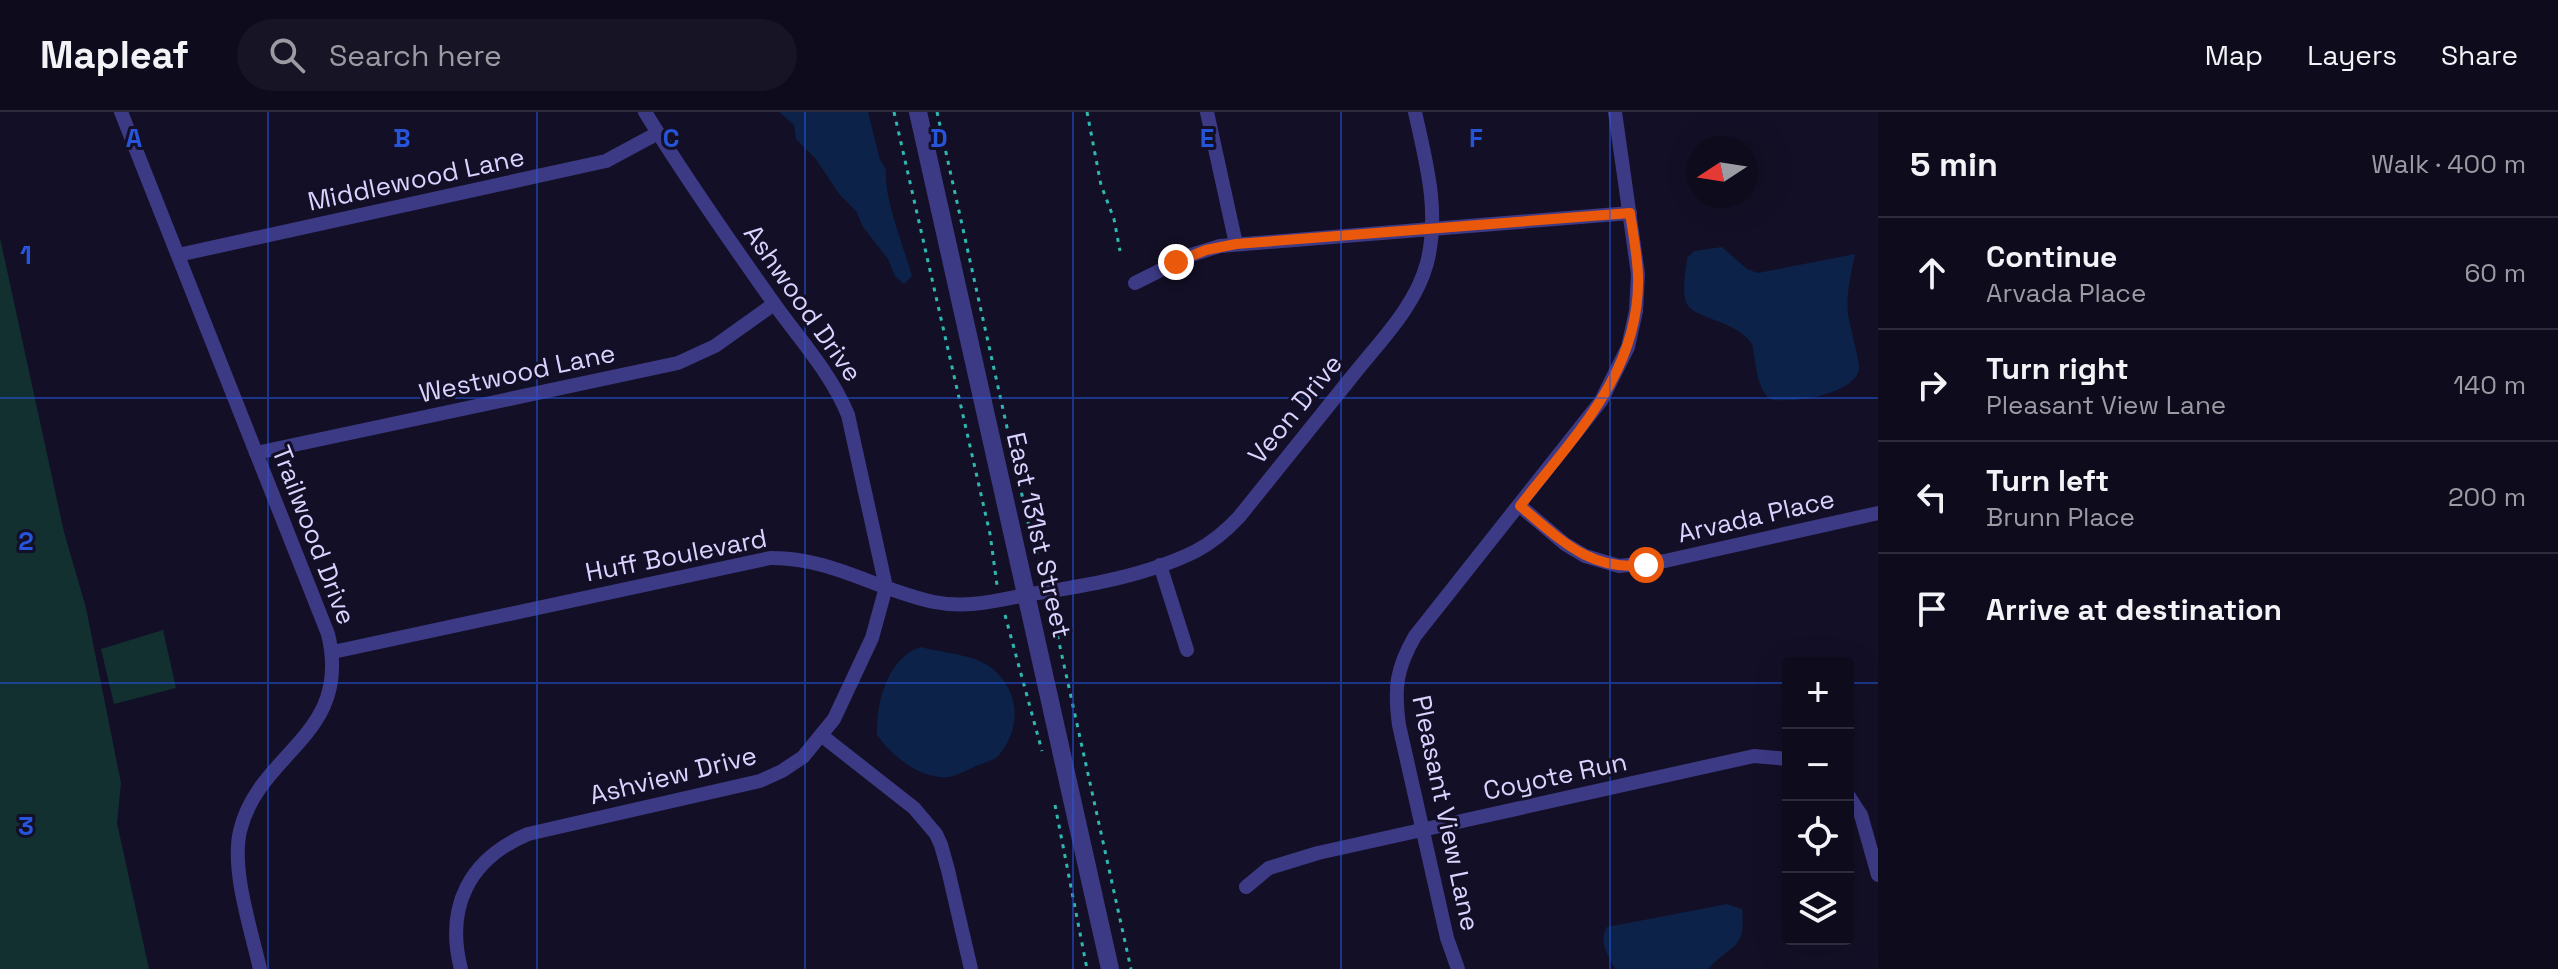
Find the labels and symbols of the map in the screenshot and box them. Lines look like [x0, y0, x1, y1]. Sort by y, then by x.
text: A [126, 121, 143, 155]
text: B [393, 121, 411, 155]
text: C [663, 121, 679, 155]
text: D [930, 121, 948, 155]
text: E [1200, 121, 1214, 155]
text: F [1469, 121, 1483, 155]
north arrow [1686, 136, 1758, 208]
street label: Middlewood Lane [305, 139, 527, 219]
street label: Ashwood Drive [736, 218, 870, 388]
text: 1 [20, 238, 32, 272]
route end [1158, 244, 1194, 280]
street label: Westwood Lane [416, 336, 618, 410]
street label: Veon Drive [1240, 347, 1350, 471]
street label: East 131st Street [999, 429, 1079, 641]
street label: Trailwood Drive [264, 441, 364, 629]
street label: Arvada Place [1674, 481, 1838, 551]
street label: Huff Boulevard [582, 521, 770, 589]
text: 2 [18, 524, 34, 558]
route start [1628, 547, 1664, 583]
street label: Pleasant View Lane [1404, 692, 1488, 934]
street label: Ashview Drive [586, 738, 760, 812]
street label: Coyote Run [1480, 744, 1630, 808]
text: 3 [18, 809, 34, 843]

